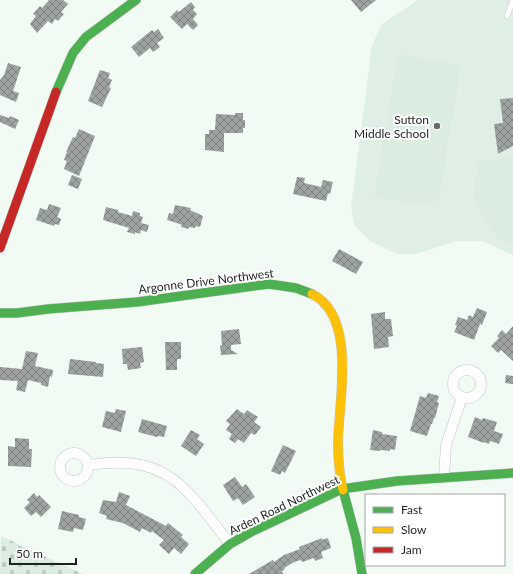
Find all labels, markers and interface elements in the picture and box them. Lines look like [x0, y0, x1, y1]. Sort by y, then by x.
place label: Sutton Middle School [354, 112, 429, 141]
marker: Sutton Middle School [432, 121, 442, 131]
street label: Argonne Drive Northwest [138, 265, 275, 297]
street label: Arden Road Northwest [226, 471, 342, 538]
legend [365, 494, 505, 566]
text: Fast [401, 502, 423, 517]
text: Slow [401, 522, 427, 537]
scale bar [10, 540, 76, 566]
text: Jam [401, 542, 422, 557]
text: 50 m [16, 546, 43, 561]

